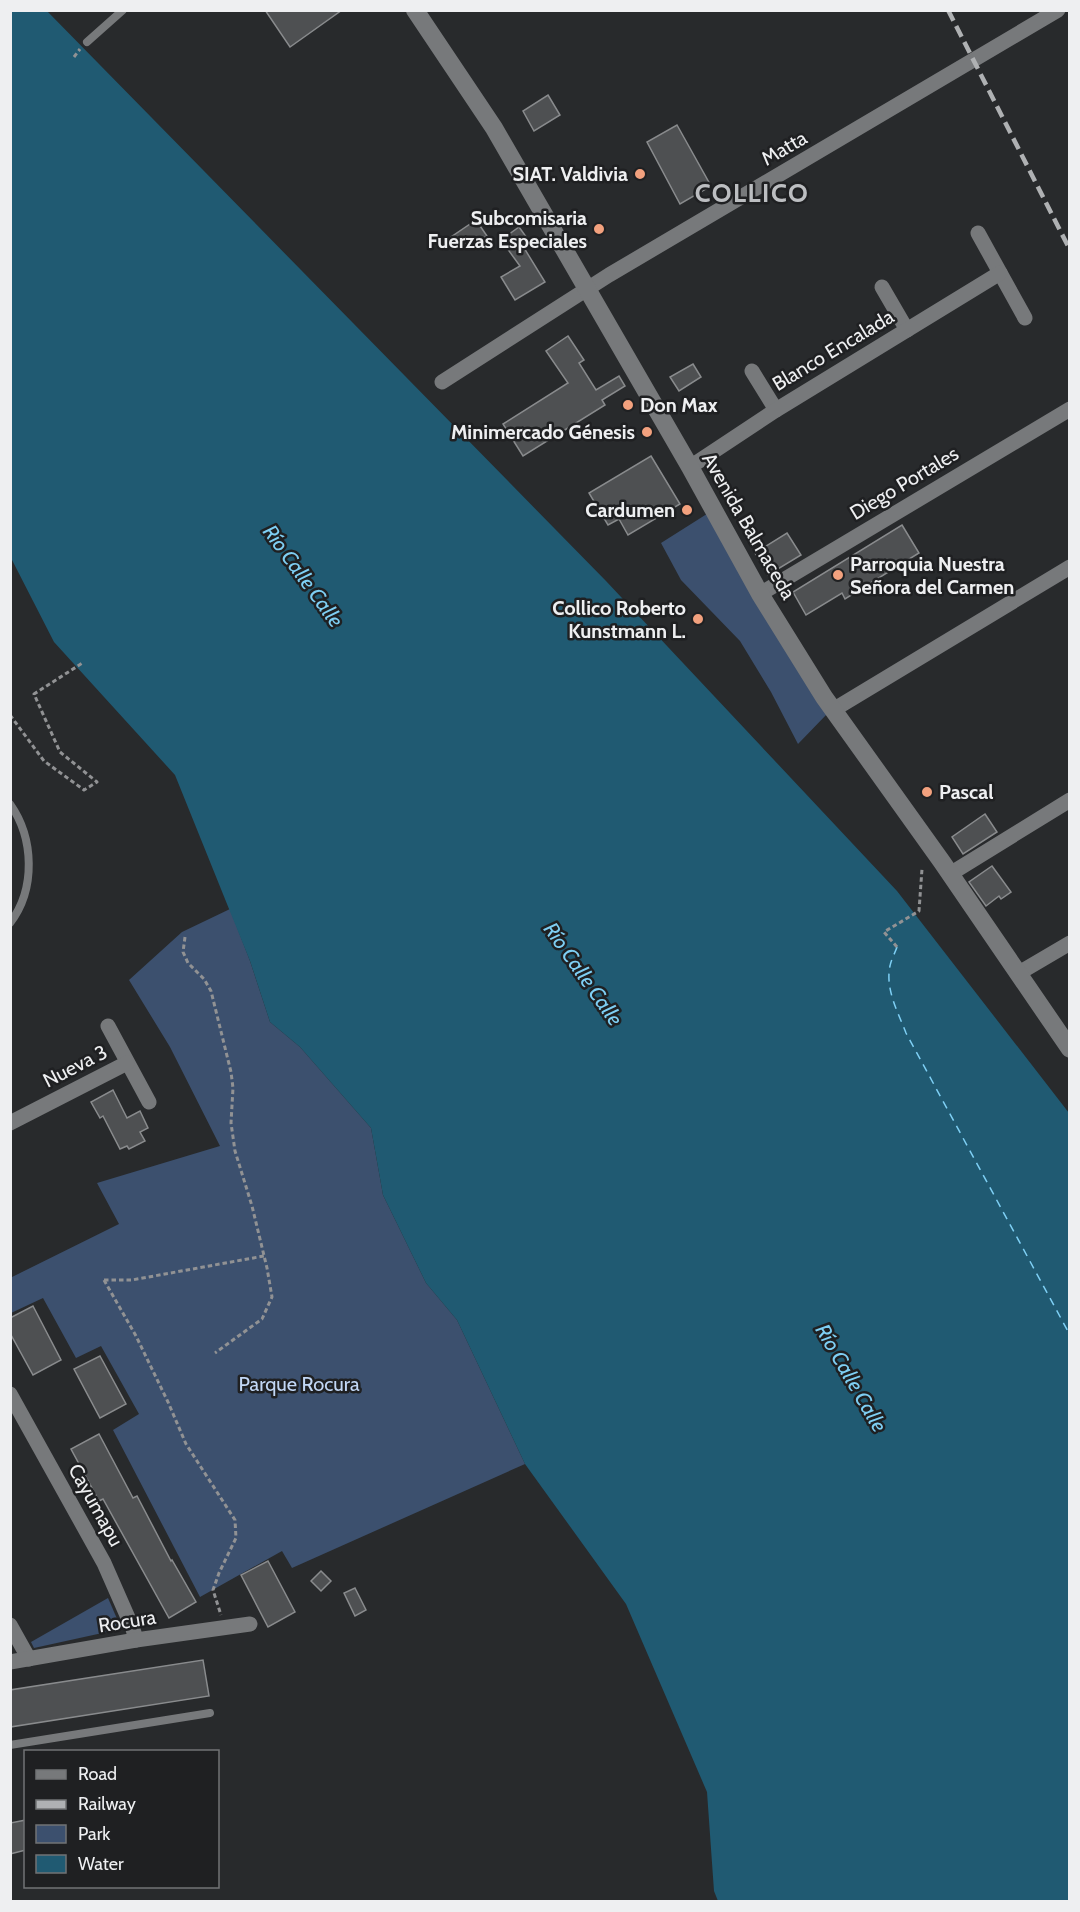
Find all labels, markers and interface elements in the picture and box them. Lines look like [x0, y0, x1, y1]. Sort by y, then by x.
street label: Matta [757, 125, 811, 171]
place label: SIAT. Valdivia [512, 162, 628, 186]
marker: SIAT. Valdivia [633, 167, 647, 181]
district label: COLLICO [695, 177, 809, 209]
place label: Subcomisaria Fuerzas Especiales [427, 206, 587, 253]
marker: Subcomisaria Fuerzas Especiales [592, 222, 606, 236]
street label: Blanco Encalada [768, 304, 898, 396]
place label: Don Max [640, 393, 718, 417]
marker: Don Max [621, 398, 635, 412]
place label: Minimercado Génesis [451, 420, 635, 444]
marker: Minimercado Génesis [640, 425, 654, 439]
street label: Diego Portales [845, 441, 963, 525]
street label: Avenida Balmaceda [697, 448, 801, 604]
place label: Cardumen [585, 498, 675, 522]
marker: Cardumen [680, 503, 694, 517]
water label: Río Calle Calle [258, 520, 349, 632]
place label: Parroquia Nuestra Señora del Carmen [850, 552, 1014, 599]
marker: Parroquia Nuestra Señora del Carmen [831, 568, 845, 582]
place label: Collico Roberto Kunstmann L. [552, 596, 686, 643]
marker: Collico Roberto Kunstmann L. [691, 612, 705, 626]
place label: Pascal [939, 780, 993, 804]
marker: Pascal [920, 785, 934, 799]
water label: Río Calle Calle [539, 917, 628, 1031]
street label: Nueva 3 [39, 1040, 111, 1092]
water label: Río Calle Calle [811, 1319, 893, 1436]
park label: Parque Rocura [238, 1372, 360, 1396]
street label: Cayumapu [63, 1459, 129, 1551]
street label: Rocura [96, 1605, 158, 1637]
legend [24, 1750, 219, 1888]
text: Road [78, 1763, 117, 1785]
text: Railway [78, 1793, 136, 1815]
text: Park [78, 1823, 111, 1845]
text: Water [78, 1853, 124, 1875]

